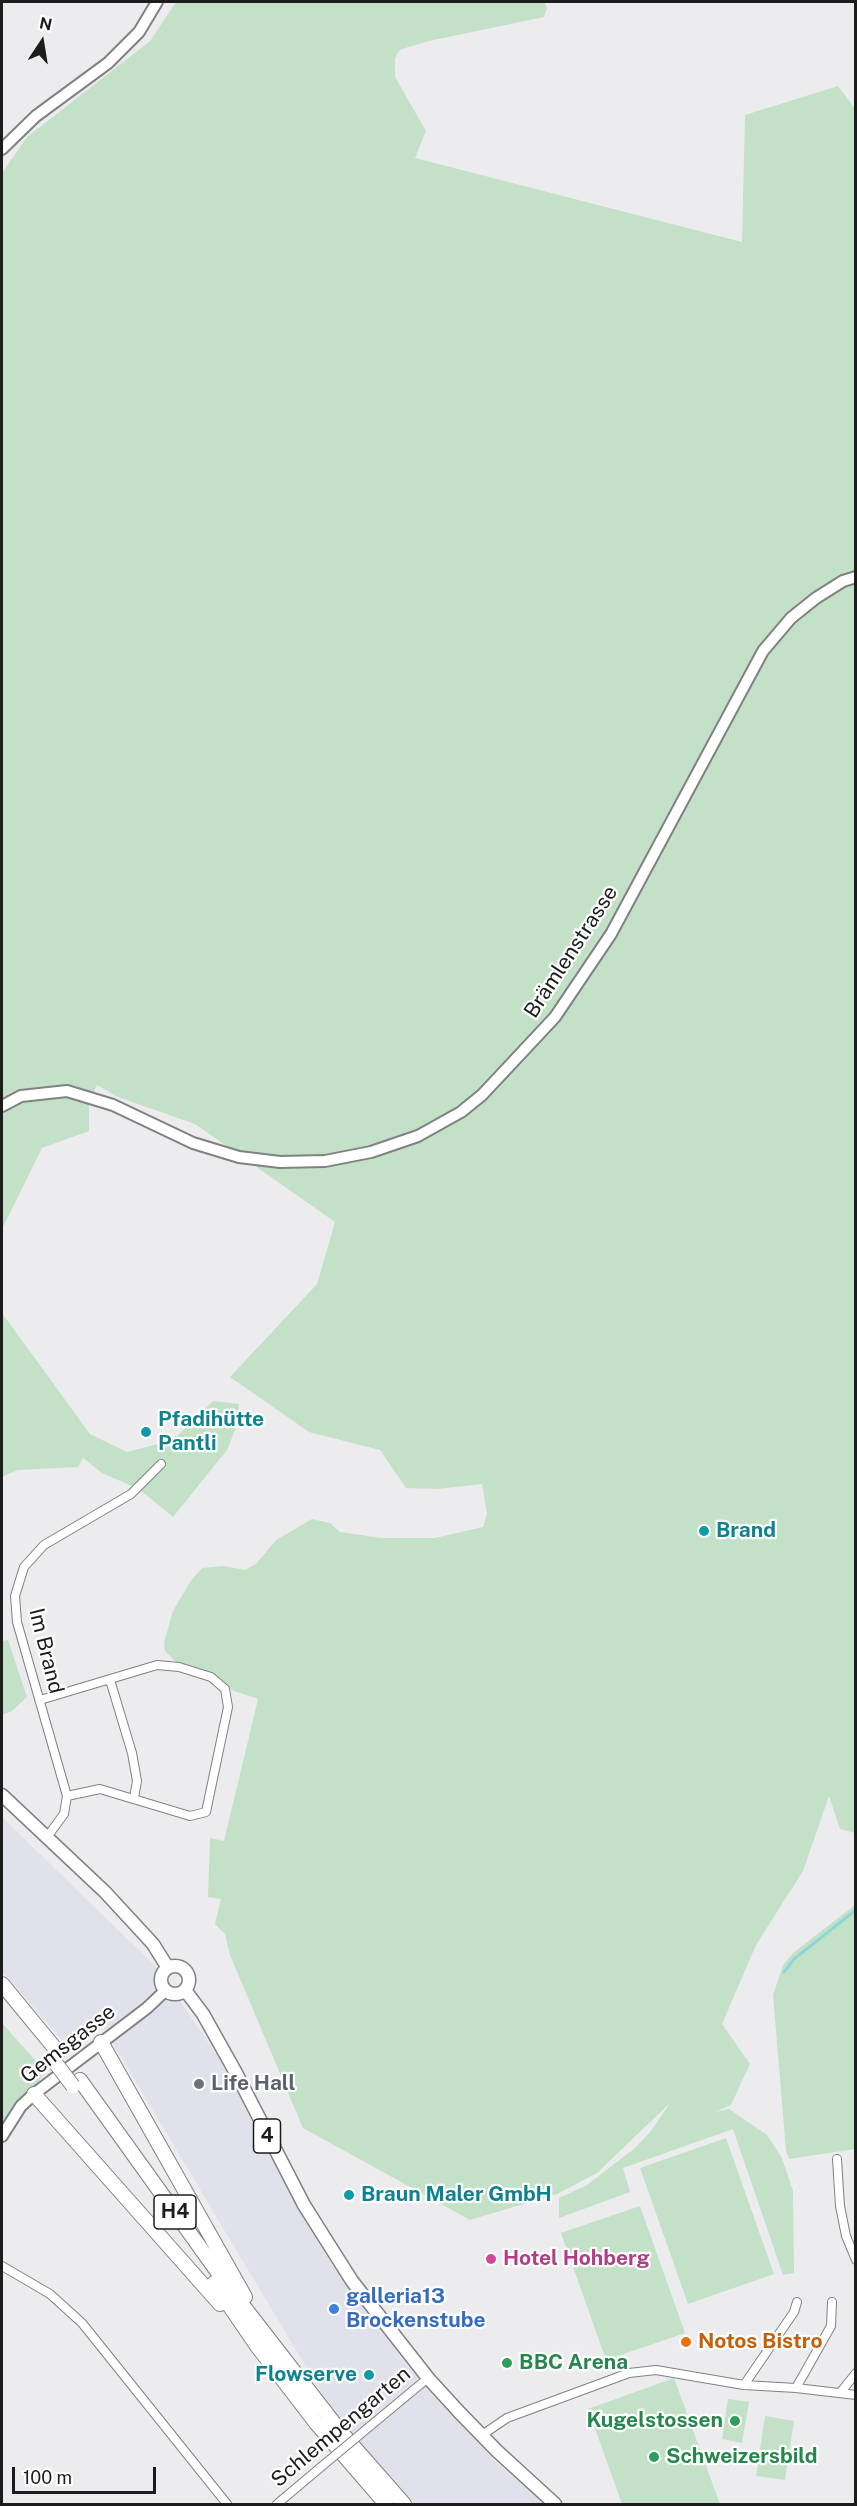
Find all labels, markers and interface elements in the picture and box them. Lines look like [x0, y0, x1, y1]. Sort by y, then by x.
north arrow [12, 12, 72, 72]
text: N [38, 13, 54, 34]
street label: Brämlenstrasse [519, 881, 623, 1023]
place label: Pfadihütte Pantli [158, 1407, 264, 1457]
marker: Pfadihütte Pantli [139, 1425, 153, 1439]
place label: Brand [716, 1518, 776, 1544]
marker: Brand [697, 1524, 711, 1538]
street label: Im Brand [23, 1606, 69, 1696]
street label: Gemsgasse [16, 1999, 120, 2089]
place label: Life Hall [211, 2071, 295, 2097]
marker: Life Hall [192, 2077, 206, 2091]
road number: 4 [254, 2119, 280, 2153]
place label: Braun Maler GmbH [361, 2182, 552, 2208]
marker: Braun Maler GmbH [342, 2188, 356, 2202]
road number: H4 [154, 2195, 196, 2229]
place label: Hotel Hohberg [503, 2246, 650, 2272]
marker: Hotel Hohberg [484, 2252, 498, 2266]
place label: galleria13 Brockenstube [346, 2284, 486, 2334]
marker: galleria13 Brockenstube [327, 2302, 341, 2316]
place label: Notos Bistro [698, 2329, 823, 2355]
marker: Notos Bistro [679, 2335, 693, 2349]
place label: BBC Arena [519, 2350, 628, 2376]
marker: BBC Arena [500, 2356, 514, 2370]
street label: Schlempengarten [266, 2361, 416, 2493]
place label: Flowserve [255, 2362, 357, 2388]
marker: Flowserve [362, 2368, 376, 2382]
place label: Kugelstossen [586, 2408, 723, 2434]
marker: Kugelstossen [728, 2414, 742, 2428]
place label: Schweizersbild [666, 2444, 817, 2470]
marker: Schweizersbild [647, 2450, 661, 2464]
scale bar [15, 2455, 159, 2493]
text: 100 m [23, 2467, 72, 2488]

